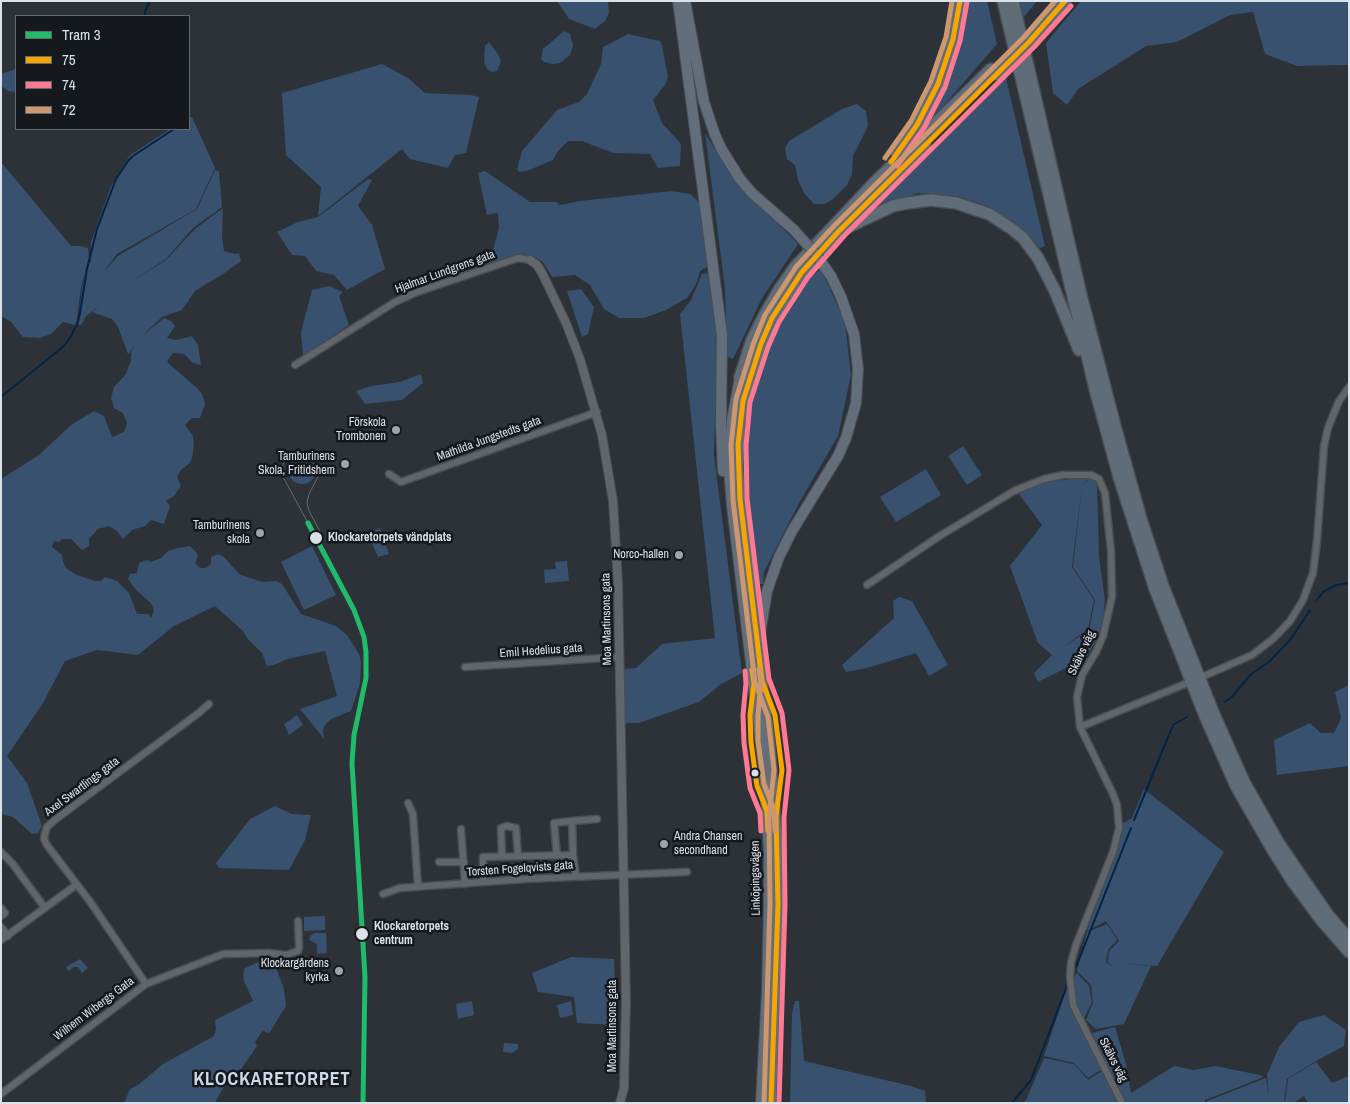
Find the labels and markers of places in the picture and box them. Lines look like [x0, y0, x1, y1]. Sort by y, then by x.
place label: Förskola Trombonen [336, 416, 386, 444]
marker: Förskola Trombonen [390, 424, 402, 436]
place label: Tamburinens Skola, Fritidshem [258, 450, 335, 478]
marker: Tamburinens Skola, Fritidshem [339, 458, 351, 470]
place label: Tamburinens skola [193, 519, 250, 547]
marker: Tamburinens skola [254, 527, 266, 539]
marker: Klockaretorpets vändplats [308, 530, 324, 546]
place label: Klockaretorpets vändplats [328, 531, 452, 545]
place label: Norco-hallen [613, 548, 669, 562]
marker: Norco-hallen [673, 549, 685, 561]
unlabelled marker [750, 768, 760, 778]
place label: Andra Chansen secondhand [674, 830, 742, 858]
marker: Andra Chansen secondhand [658, 838, 670, 850]
place label: Klockaretorpets centrum [374, 920, 449, 948]
marker: Klockaretorpets centrum [354, 926, 370, 942]
place label: Klockargårdens kyrka [261, 957, 329, 985]
marker: Klockargårdens kyrka [333, 965, 345, 977]

